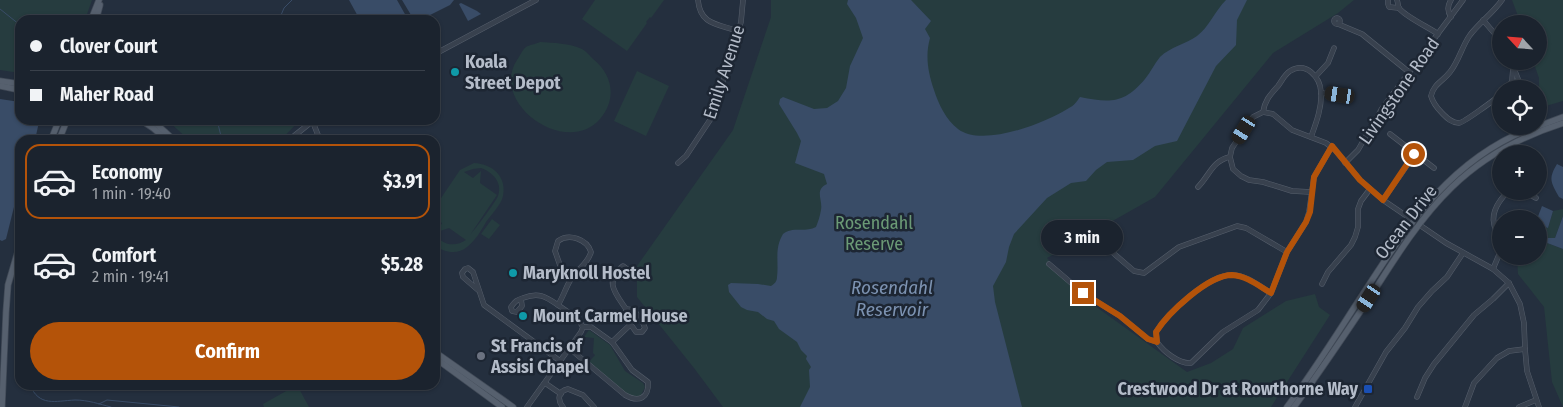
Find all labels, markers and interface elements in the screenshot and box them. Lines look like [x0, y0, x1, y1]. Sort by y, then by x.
north arrow [1492, 15, 1548, 70]
map controls [1492, 15, 1547, 265]
street label: Emily Avenue [698, 22, 750, 122]
street label: Livingstone Road [1354, 33, 1444, 149]
text: Clover Court [60, 35, 157, 58]
place label: Koala Street Depot [465, 51, 561, 94]
marker: Koala Street Depot [449, 66, 461, 78]
button: locate [1492, 80, 1547, 135]
text: Maher Road [60, 83, 154, 106]
car [1324, 85, 1355, 105]
car [1229, 113, 1258, 147]
route start [1403, 143, 1425, 165]
button: + [1492, 145, 1547, 200]
icon: car [32, 159, 77, 204]
text: Economy [92, 161, 162, 184]
text: $3.91 [383, 170, 423, 193]
street label: Ocean Drive [1370, 180, 1442, 263]
text: 1 min · 19:40 [92, 184, 171, 203]
button: − [1492, 210, 1547, 265]
park label: Rosendahl Reserve [835, 212, 913, 255]
callout: 3 min [1042, 220, 1124, 256]
text: 3 min [1064, 228, 1100, 247]
icon: car [32, 242, 77, 287]
text: Comfort [92, 244, 156, 267]
text: $5.28 [381, 253, 423, 276]
place label: Maryknoll Hostel [523, 262, 650, 284]
text: 2 min · 19:41 [92, 267, 169, 286]
marker: Maryknoll Hostel [507, 267, 519, 279]
water label: Rosendahl Reservoir [851, 276, 933, 321]
car [1354, 281, 1383, 315]
route end [1072, 282, 1094, 304]
place label: Mount Carmel House [533, 305, 688, 327]
marker: Mount Carmel House [517, 310, 529, 322]
button: Confirm [30, 322, 425, 380]
place label: St Francis of Assisi Chapel [490, 335, 589, 378]
marker: St Francis of Assisi Chapel [475, 350, 487, 362]
place label: Crestwood Dr at Rowthorne Way [1117, 378, 1358, 400]
marker: Crestwood Dr at Rowthorne Way [1362, 383, 1374, 395]

